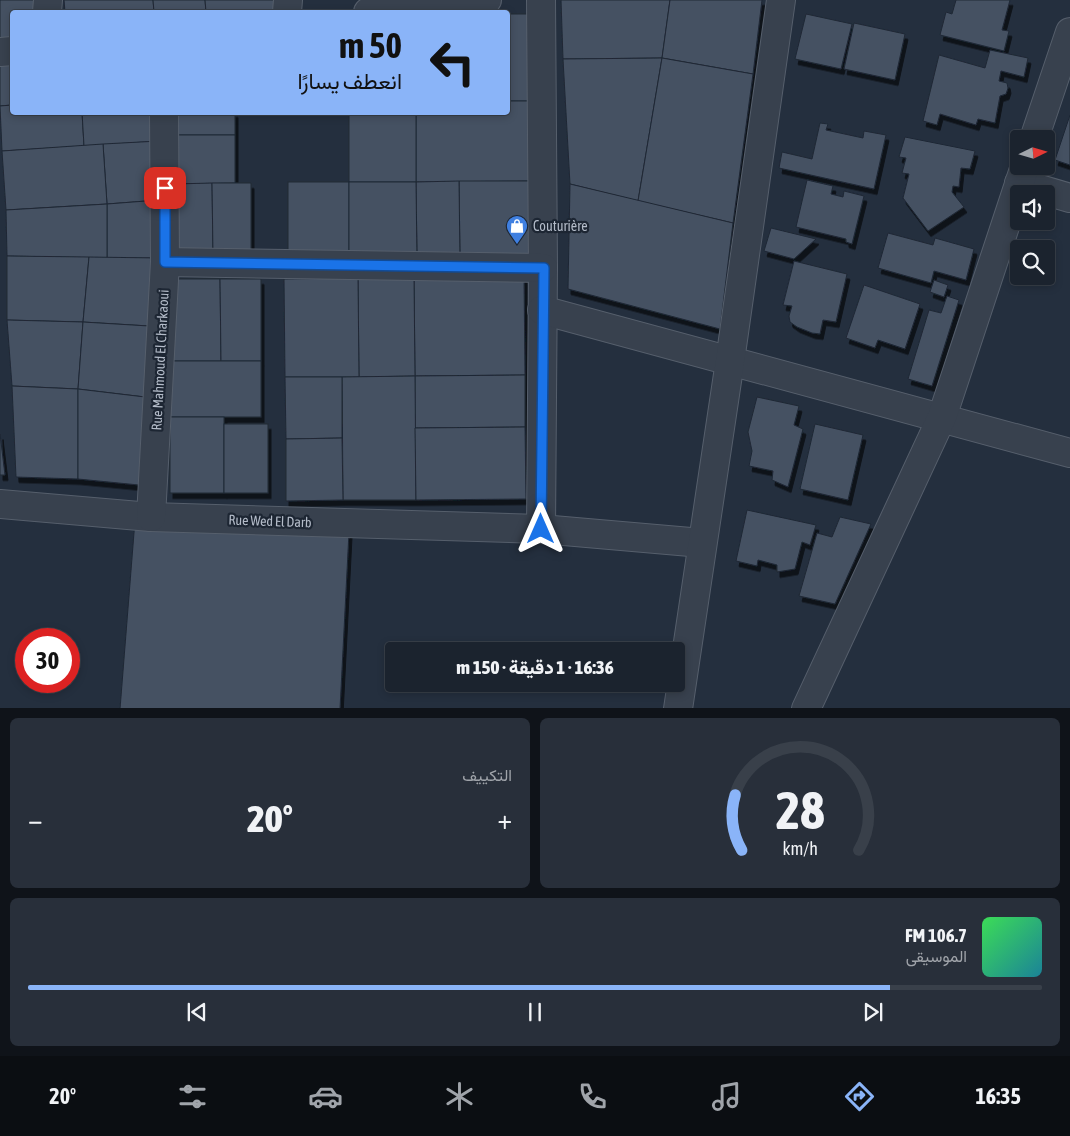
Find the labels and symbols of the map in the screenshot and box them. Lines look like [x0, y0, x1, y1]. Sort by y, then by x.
north arrow [1010, 130, 1055, 175]
pin [144, 167, 186, 209]
shop icon: Couturière [505, 214, 529, 245]
place label: Couturière [533, 218, 588, 234]
street label: Rue Mahmoud El Charkaoui [148, 289, 172, 431]
position arrow [514, 502, 566, 554]
street label: Rue Wed El Darb [228, 512, 312, 530]
speed limit sign: 30 [15, 628, 80, 693]

